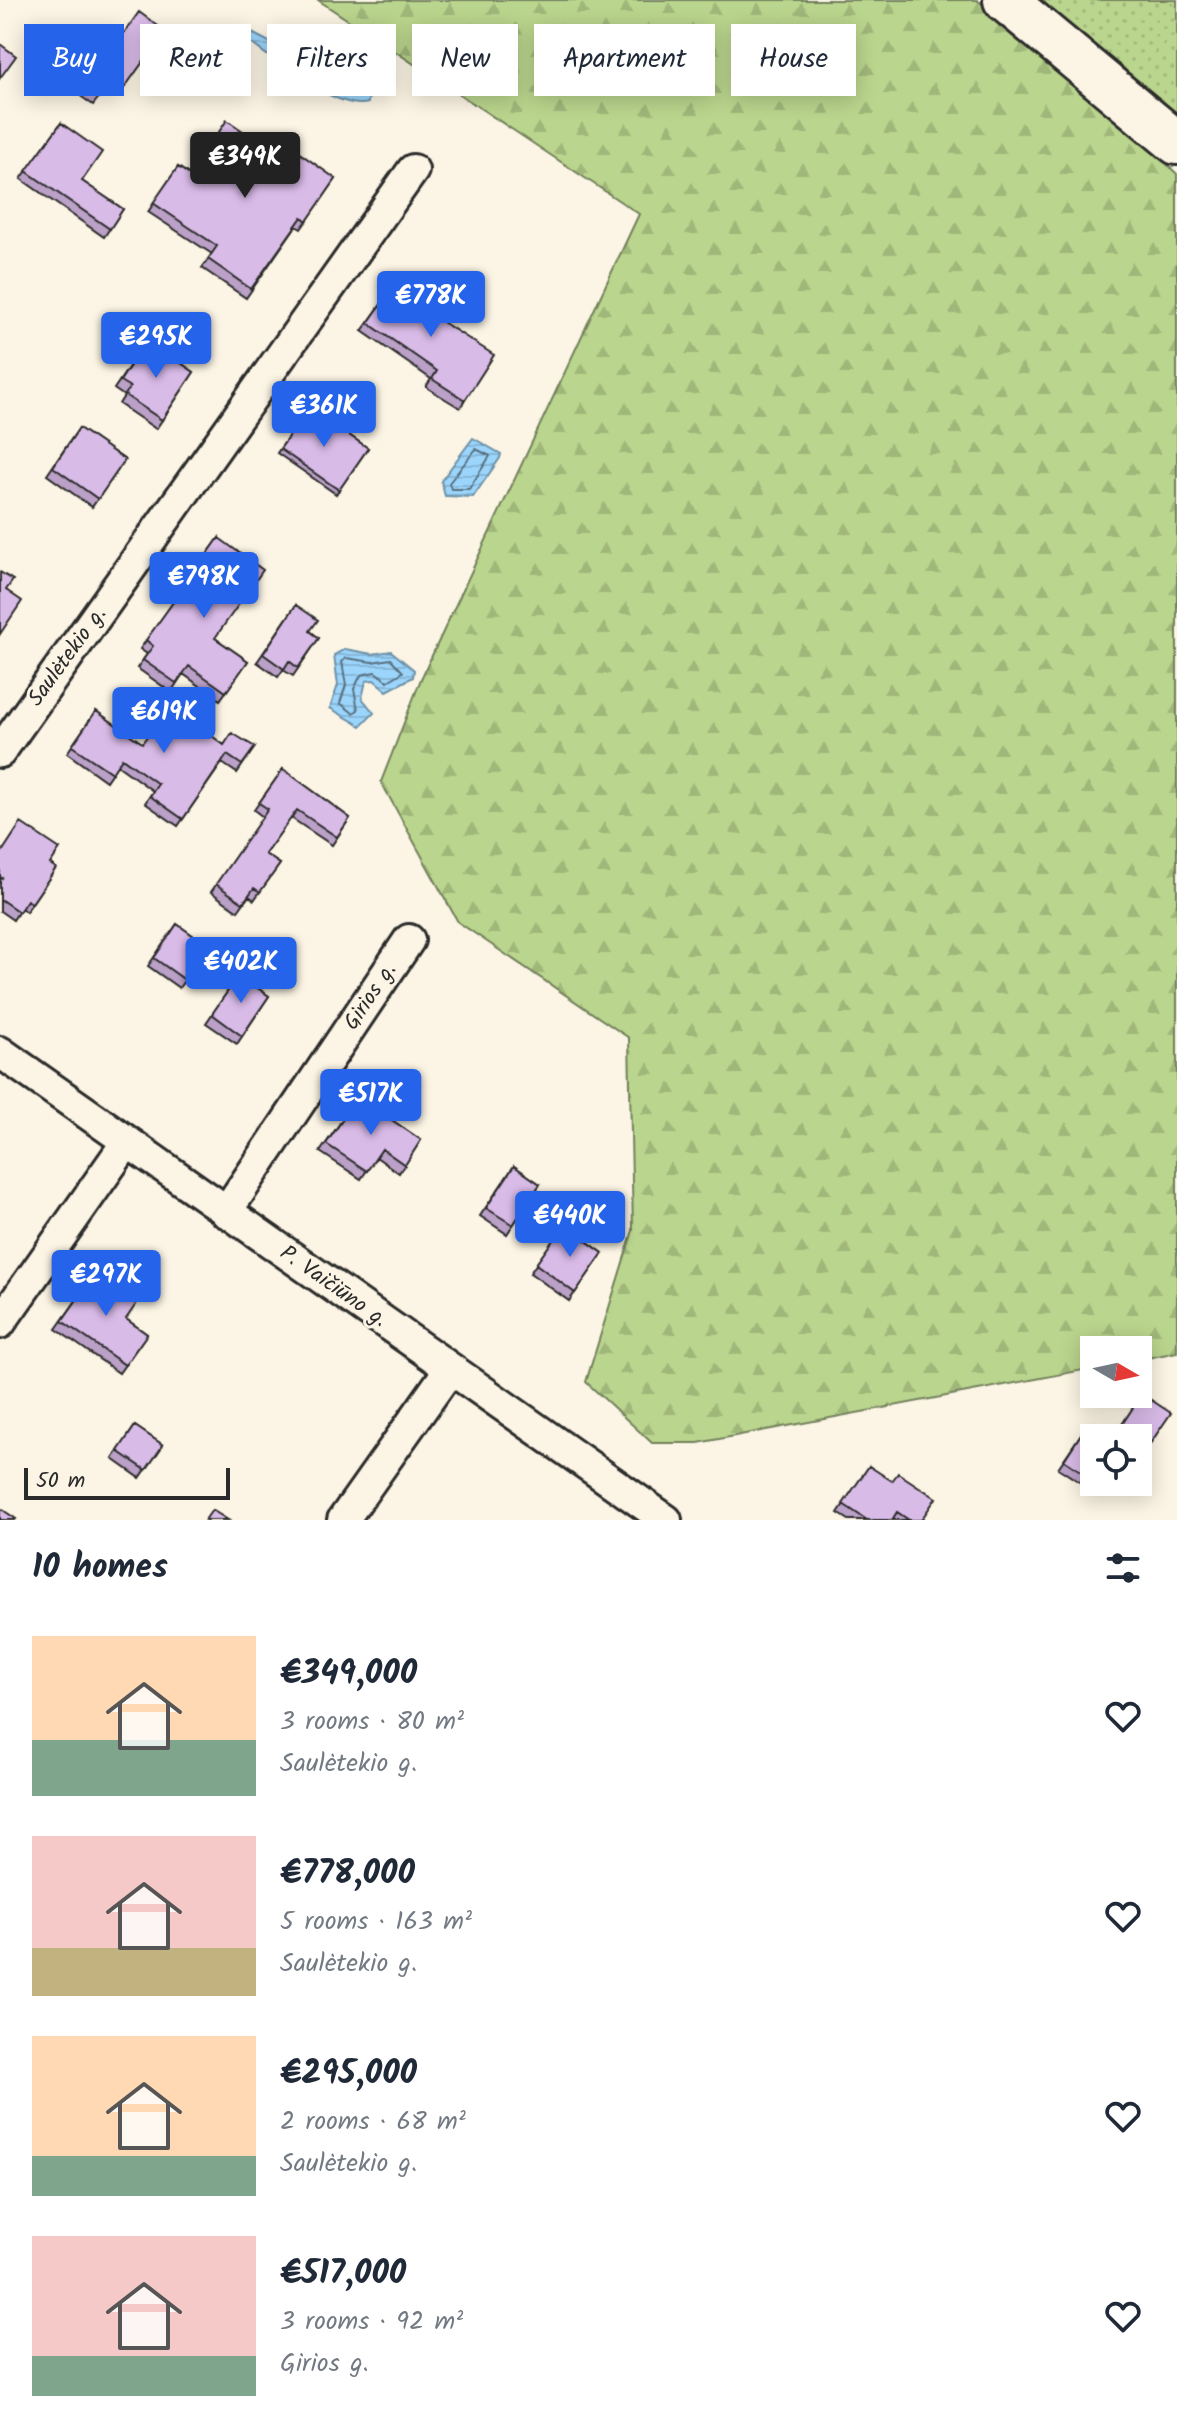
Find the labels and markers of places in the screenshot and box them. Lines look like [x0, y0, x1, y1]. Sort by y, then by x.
pin: €349K [189, 132, 301, 200]
pin: €778K [375, 271, 487, 339]
pin: €295K [100, 312, 212, 380]
pin: €361K [268, 381, 380, 449]
pin: €798K [148, 552, 260, 620]
pin: €619K [108, 687, 220, 755]
pin: €402K [185, 937, 297, 1005]
pin: €517K [315, 1069, 427, 1137]
pin: €440K [514, 1191, 626, 1259]
pin: €297K [50, 1250, 162, 1318]

